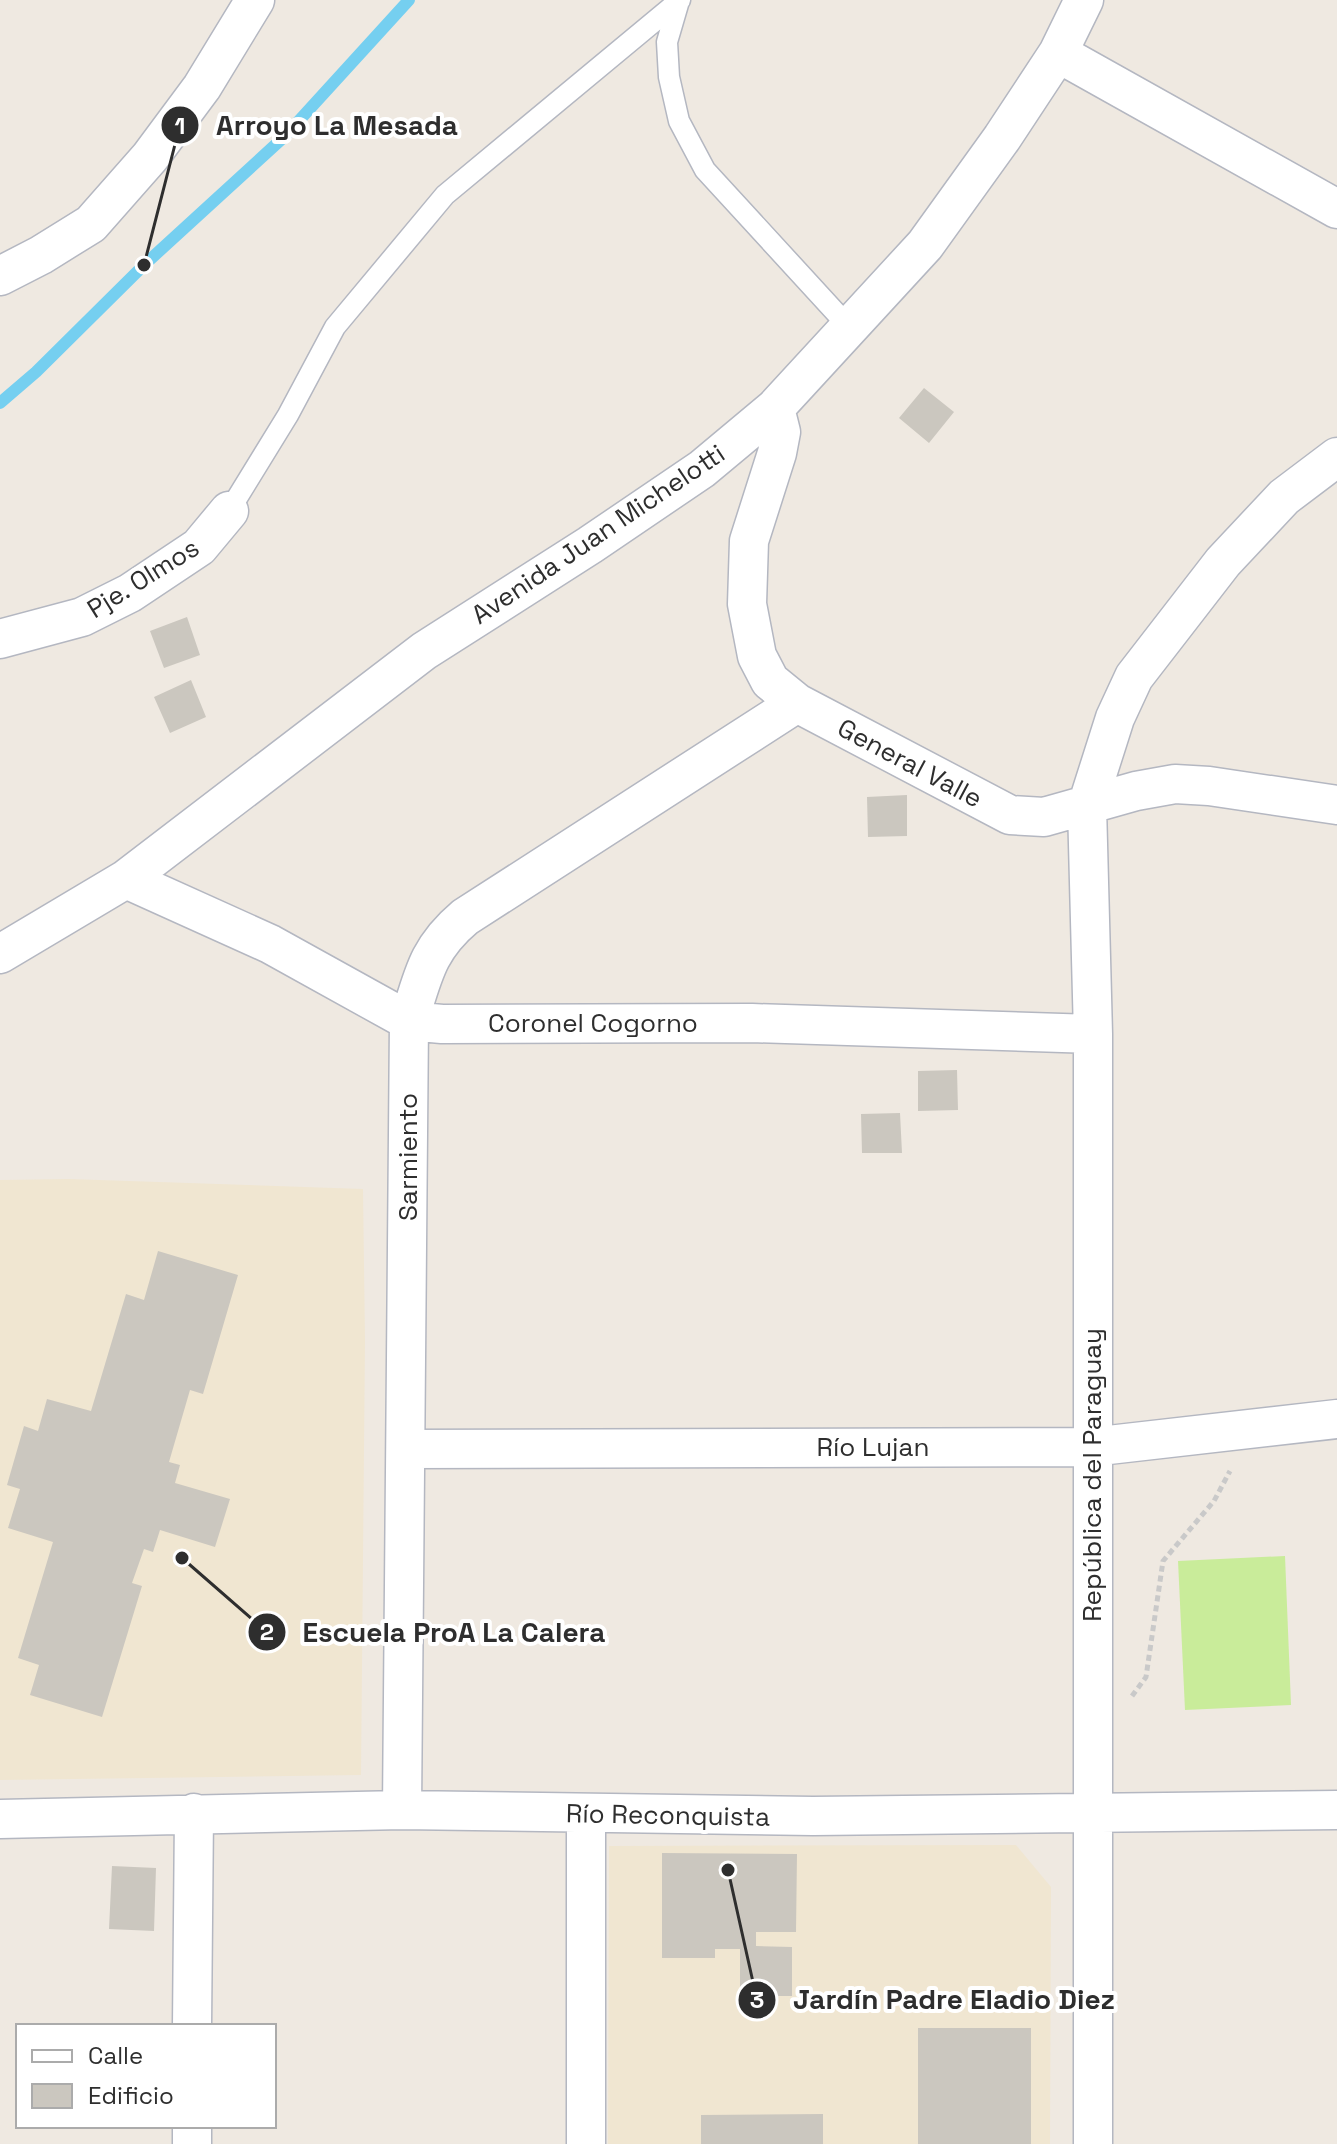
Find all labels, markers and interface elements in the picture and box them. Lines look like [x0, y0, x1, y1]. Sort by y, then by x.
callout: Arroyo La Mesada [160, 99, 474, 151]
text: Arroyo La Mesada [216, 107, 458, 143]
text: 1 [175, 110, 185, 141]
street label: Avenida Juan Michelotti [465, 436, 731, 632]
street label: Pje. Olmos [81, 530, 205, 626]
street label: General Valle [832, 711, 988, 815]
street label: Coronel Cogorno [488, 1006, 698, 1040]
street label: Sarmiento [391, 1093, 425, 1221]
street label: República del Paraguay [1075, 1328, 1109, 1622]
street label: Río Lujan [817, 1430, 929, 1464]
callout: Escuela ProA La Calera [247, 1606, 622, 1658]
text: Escuela ProA La Calera [302, 1614, 606, 1650]
text: 2 [260, 1616, 274, 1647]
street label: Río Reconquista [566, 1796, 770, 1834]
callout: Jardín Padre Eladio Diez [737, 1974, 1131, 2026]
text: Jardín Padre Eladio Diez [793, 1981, 1115, 2017]
text: 3 [750, 1984, 764, 2015]
legend [16, 2024, 276, 2128]
text: Calle [88, 2040, 143, 2071]
text: Edificio [88, 2080, 174, 2111]

